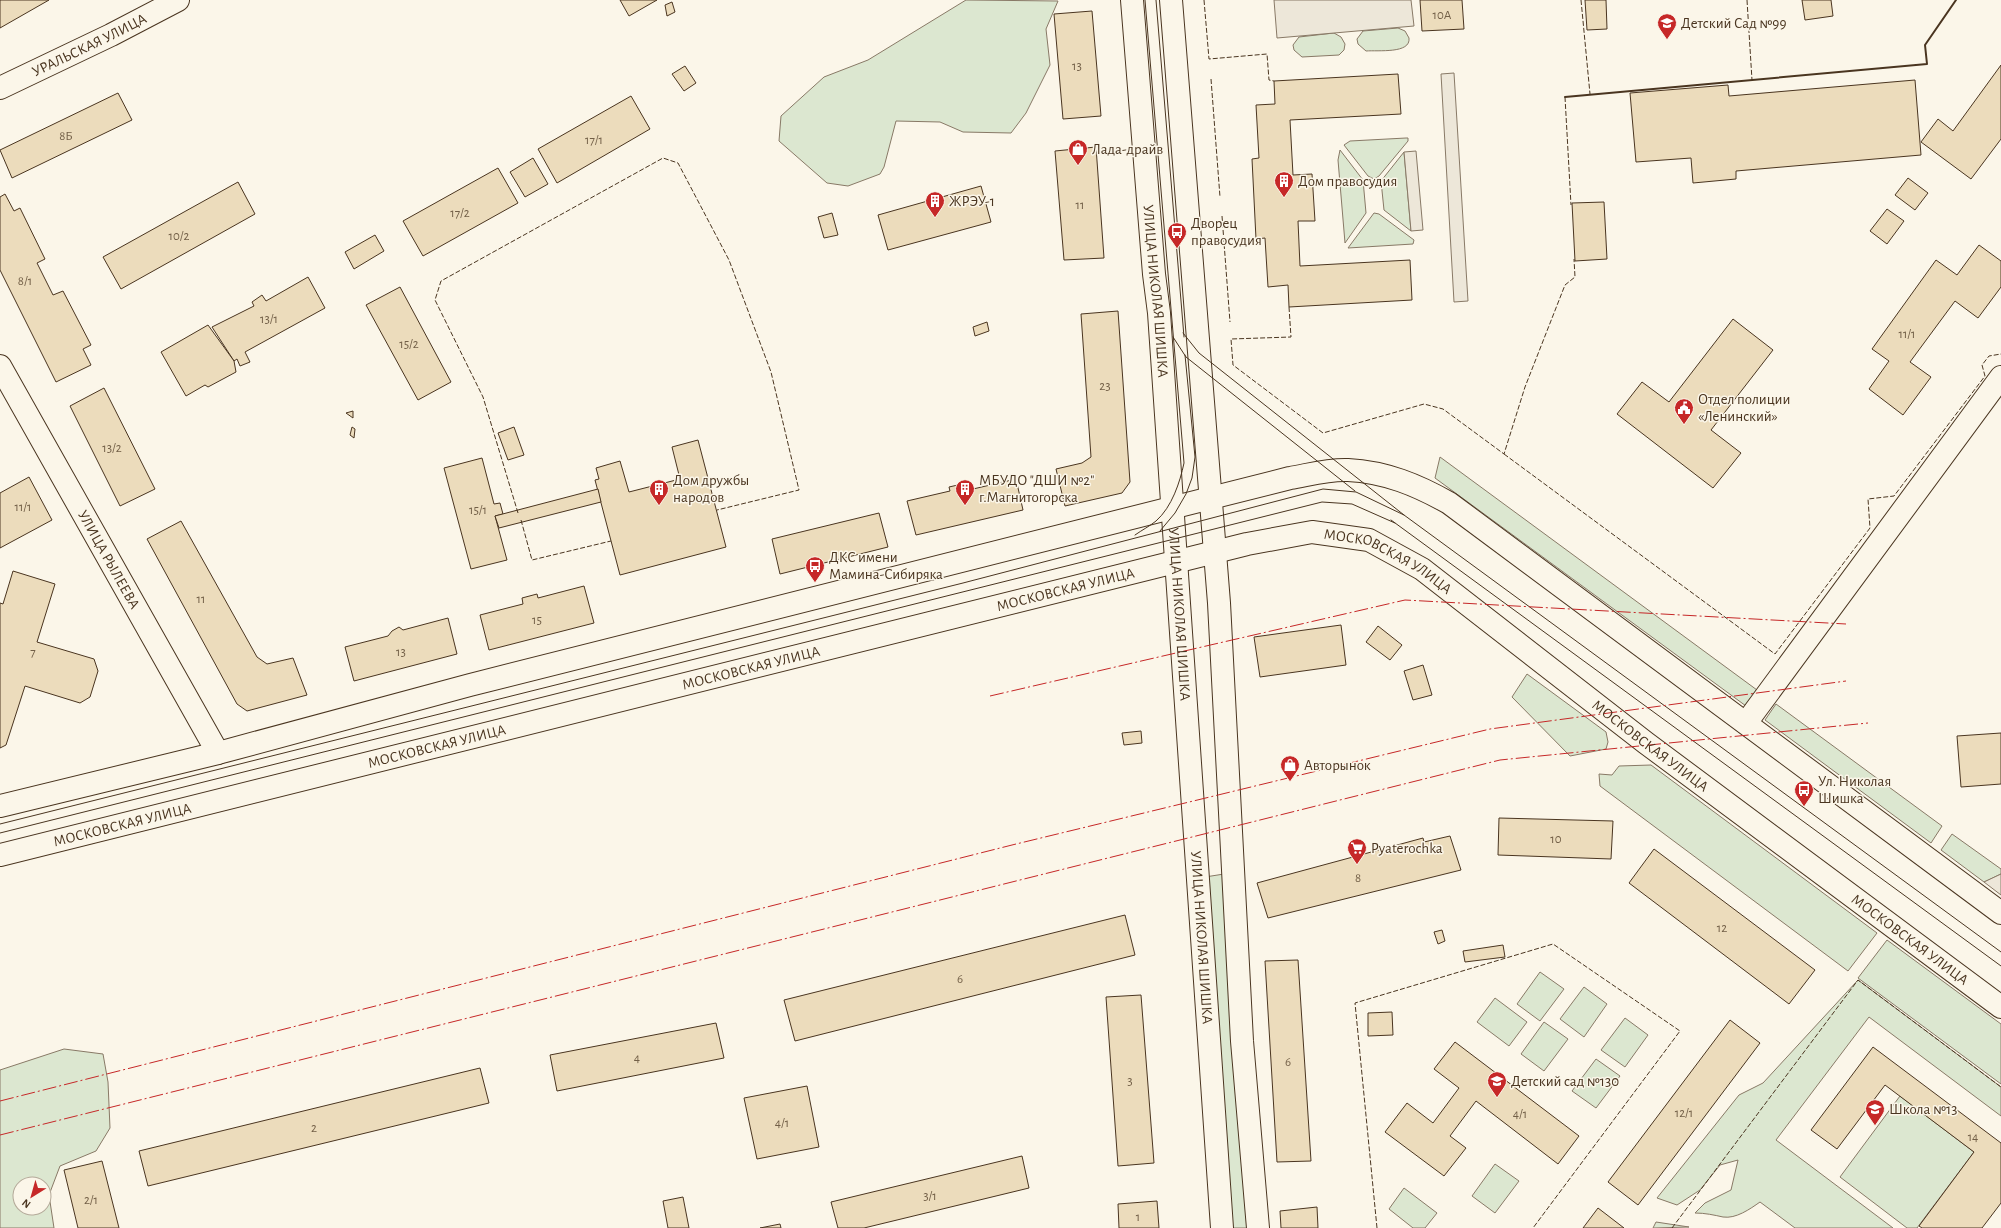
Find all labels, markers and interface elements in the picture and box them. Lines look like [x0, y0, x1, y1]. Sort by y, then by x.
house number: 10А [1433, 9, 1452, 22]
street label: УРАЛЬСКАЯ УЛИЦА [30, 11, 149, 80]
school or university icon: Детский Сад №99 [1656, 12, 1678, 40]
place label: Детский Сад №99 [1681, 16, 1786, 31]
house number: 13 [1072, 60, 1082, 73]
house number: 8Б [59, 130, 73, 143]
house number: 17/1 [585, 134, 603, 147]
shop icon: Лада-драйв [1067, 138, 1089, 166]
place label: Лада-драйв [1092, 142, 1163, 157]
building icon: Дом правосудия [1273, 170, 1295, 198]
place label: Дом правосудия [1298, 174, 1397, 189]
building icon: ЖРЭУ-1 [924, 190, 946, 218]
place label: ЖРЭУ-1 [949, 194, 995, 209]
house number: 11 [1076, 199, 1084, 212]
street label: УЛИЦА НИКОЛАЯ ШИШКА [1140, 204, 1170, 378]
house number: 17/2 [450, 207, 470, 220]
place label: Дворец правосудия [1191, 216, 1262, 248]
bus stop icon: Дворец правосудия [1166, 221, 1188, 249]
house number: 10/2 [169, 230, 190, 243]
house number: 8/1 [18, 275, 32, 288]
house number: 13/1 [260, 313, 278, 326]
house number: 11/1 [1898, 328, 1916, 341]
house number: 15/2 [399, 338, 419, 351]
house number: 23 [1099, 380, 1111, 393]
place label: Отдел полиции «Ленинский» [1698, 392, 1790, 424]
public building icon: Отдел полиции «Ленинский» [1673, 397, 1695, 425]
house number: 13/2 [102, 442, 122, 455]
place label: Дом дружбы народов [673, 473, 749, 505]
place label: МБУДО "ДШИ №2" г.Магнитогорска [979, 473, 1094, 505]
building icon: Дом дружбы народов [648, 478, 670, 506]
building icon: МБУДО "ДШИ №2" г.Магнитогорска [954, 478, 976, 506]
house number: 11/1 [14, 501, 32, 514]
house number: 15/1 [469, 504, 487, 517]
street label: УЛИЦА РЫЛЕЕВА [75, 508, 142, 612]
street label: УЛИЦА НИКОЛАЯ ШИШКА [1166, 527, 1193, 701]
street label: МОСКОВСКАЯ УЛИЦА [1323, 527, 1454, 597]
place label: ДКС имени Мамина-Сибиряка [829, 550, 943, 582]
bus stop icon: ДКС имени Мамина-Сибиряка [804, 555, 826, 583]
street label: МОСКОВСКАЯ УЛИЦА [995, 565, 1136, 614]
house number: 11 [197, 593, 205, 606]
house number: 15 [532, 614, 542, 627]
street label: МОСКОВСКАЯ УЛИЦА [681, 644, 822, 693]
house number: 7 [30, 646, 36, 659]
house number: 13 [396, 646, 406, 659]
street label: МОСКОВСКАЯ УЛИЦА [1589, 697, 1711, 795]
street label: МОСКОВСКАЯ УЛИЦА [366, 722, 507, 771]
shop icon: Авторынок [1279, 754, 1301, 782]
place label: Авторынок [1304, 758, 1371, 773]
place label: Ул. Николая Шишка [1818, 774, 1891, 806]
bus stop icon: Ул. Николая Шишка [1793, 779, 1815, 807]
street label: МОСКОВСКАЯ УЛИЦА [52, 801, 193, 849]
house number: 10 [1550, 833, 1562, 846]
supermarket icon: Pyaterochka [1346, 837, 1368, 865]
place label: Pyaterochka [1371, 841, 1443, 856]
street label: УЛИЦА НИКОЛАЯ ШИШКА [1188, 850, 1215, 1025]
house number: 8 [1355, 872, 1361, 885]
street label: МОСКОВСКАЯ УЛИЦА [1849, 892, 1971, 988]
house number: 12 [1717, 922, 1727, 935]
house number: 6 [957, 973, 963, 986]
house number: 4 [634, 1052, 640, 1065]
house number: 6 [1285, 1056, 1291, 1069]
school or university icon: Детский сад №130 [1486, 1070, 1508, 1098]
place label: Детский сад №130 [1511, 1074, 1619, 1089]
house number: 3 [1127, 1075, 1133, 1088]
school or university icon: Школа №13 [1864, 1098, 1886, 1126]
place label: Школа №13 [1889, 1102, 1957, 1117]
house number: 12/1 [1675, 1107, 1693, 1120]
house number: 4/1 [1513, 1108, 1527, 1121]
house number: 4/1 [775, 1117, 789, 1130]
house number: 2 [311, 1122, 317, 1135]
house number: 14 [1968, 1131, 1978, 1144]
north arrow [12, 1176, 52, 1216]
house number: 3/1 [923, 1190, 937, 1203]
house number: 2/1 [84, 1194, 98, 1207]
text: N [20, 1197, 33, 1210]
house number: 1 [1136, 1211, 1140, 1224]

